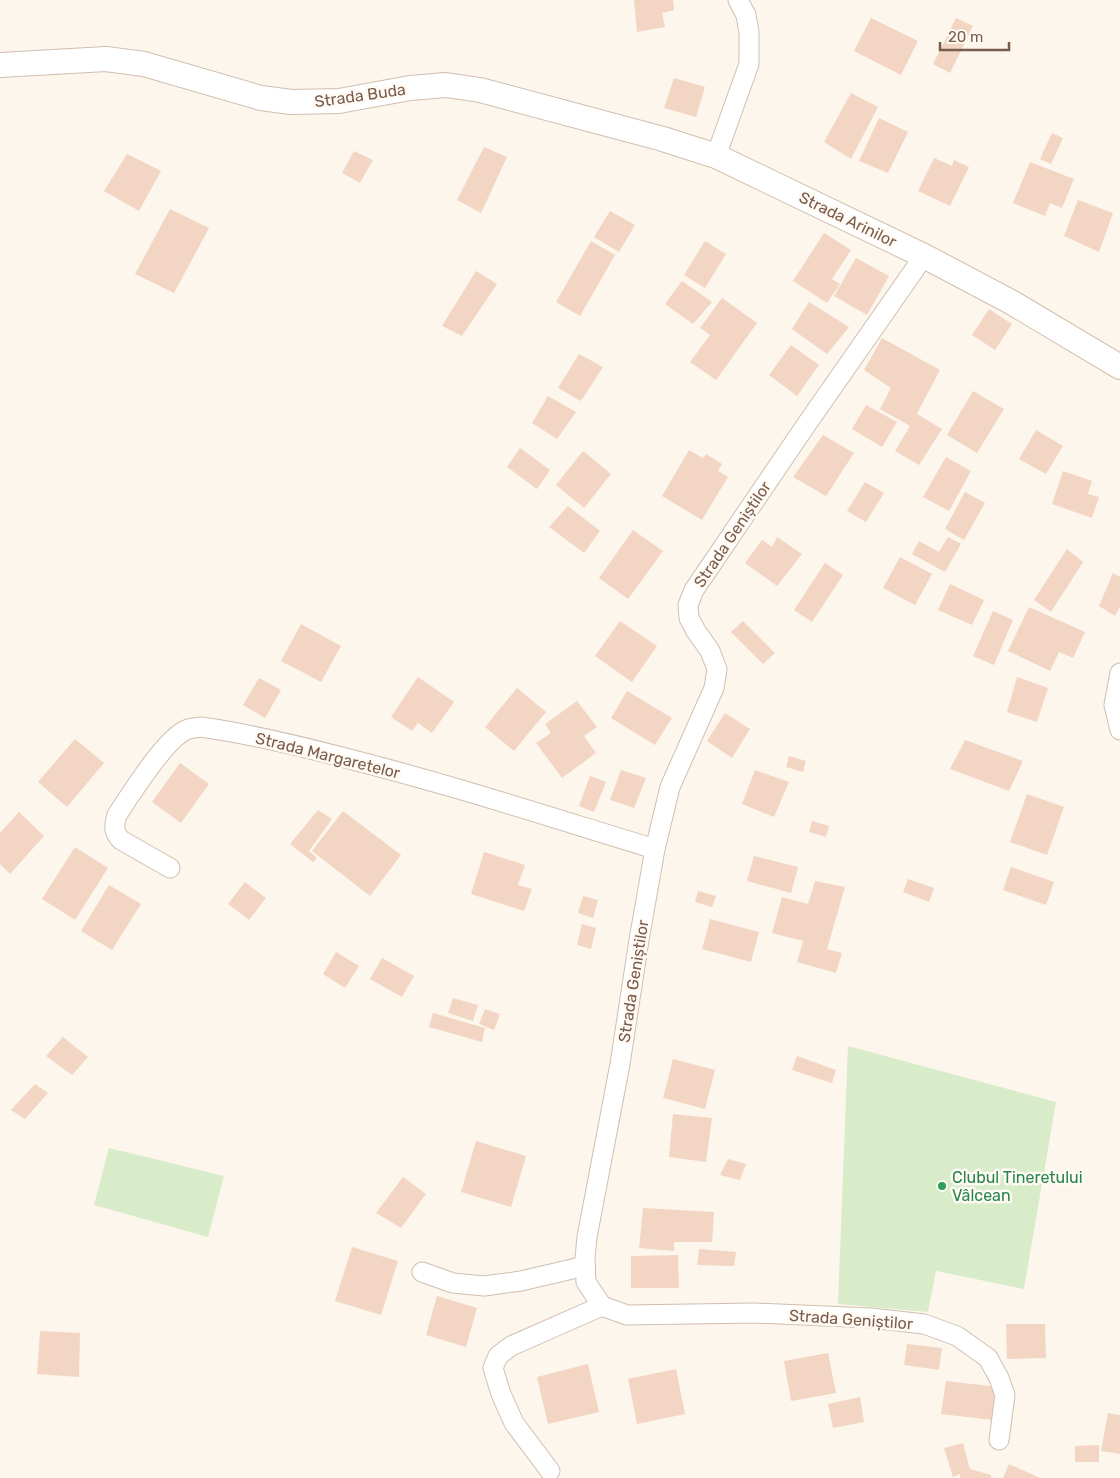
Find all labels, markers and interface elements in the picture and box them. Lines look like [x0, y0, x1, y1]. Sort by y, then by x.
scale bar [940, 20, 1009, 52]
text: 20 m [948, 28, 983, 46]
street label: Strada Buda [313, 80, 407, 111]
street label: Strada Arinilor [796, 188, 900, 251]
street label: Strada Geniștilor [690, 478, 775, 591]
street label: Strada Margaretelor [254, 728, 402, 783]
street label: Strada Geniștilor [614, 918, 653, 1044]
place label: Clubul Tineretului Vâlcean [952, 1168, 1083, 1205]
marker: Clubul Tineretului Vâlcean [936, 1180, 948, 1192]
street label: Strada Geniștilor [788, 1306, 914, 1333]

